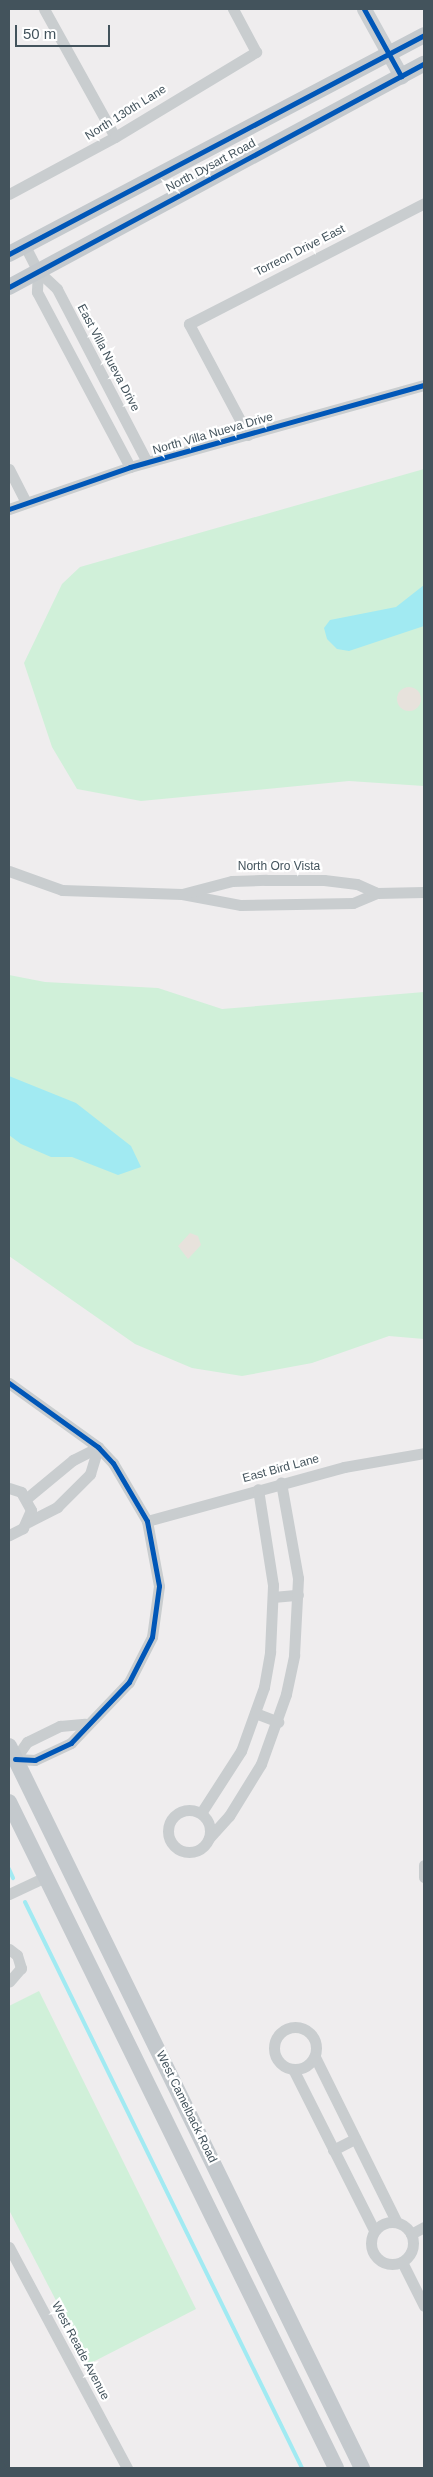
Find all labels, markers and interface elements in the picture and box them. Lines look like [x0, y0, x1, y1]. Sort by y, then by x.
scale bar [18, 15, 112, 47]
text: 50 m [23, 25, 56, 42]
street label: North 130th Lane [83, 82, 169, 144]
street label: North Dysart Road [164, 136, 258, 196]
street label: Torreon Drive East [252, 222, 348, 280]
street label: East Villa Nueva Drive [74, 302, 142, 414]
street label: North Villa Nueva Drive [151, 410, 275, 458]
street label: North Oro Vista [238, 860, 320, 874]
street label: East Bird Lane [241, 1452, 321, 1486]
street label: West Camelback Road [153, 2049, 219, 2165]
street label: West Reade Avenue [48, 2299, 112, 2403]

